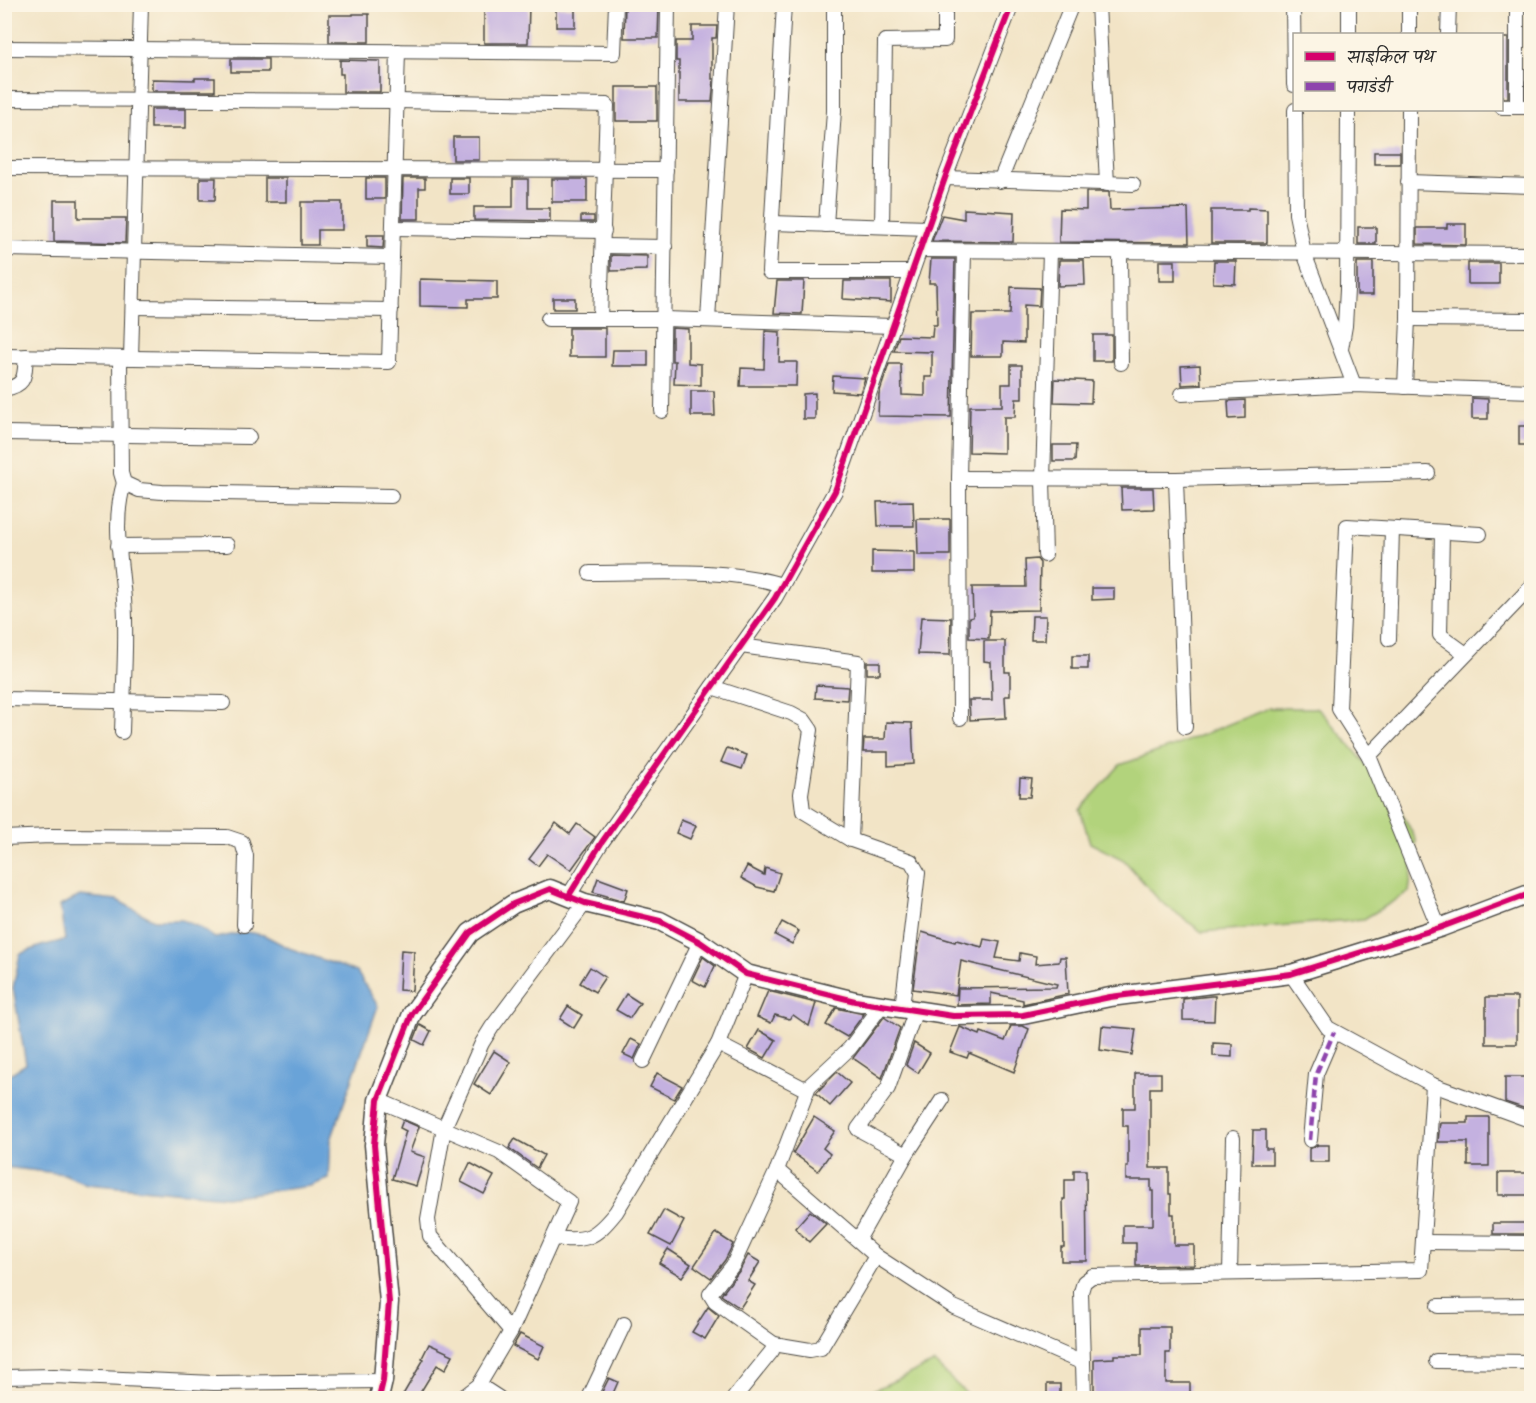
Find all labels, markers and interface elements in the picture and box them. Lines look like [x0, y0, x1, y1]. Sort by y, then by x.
legend [1293, 33, 1503, 111]
text: साइकिल पथ [1347, 44, 1437, 73]
text: पगडंडी [1346, 74, 1394, 103]

